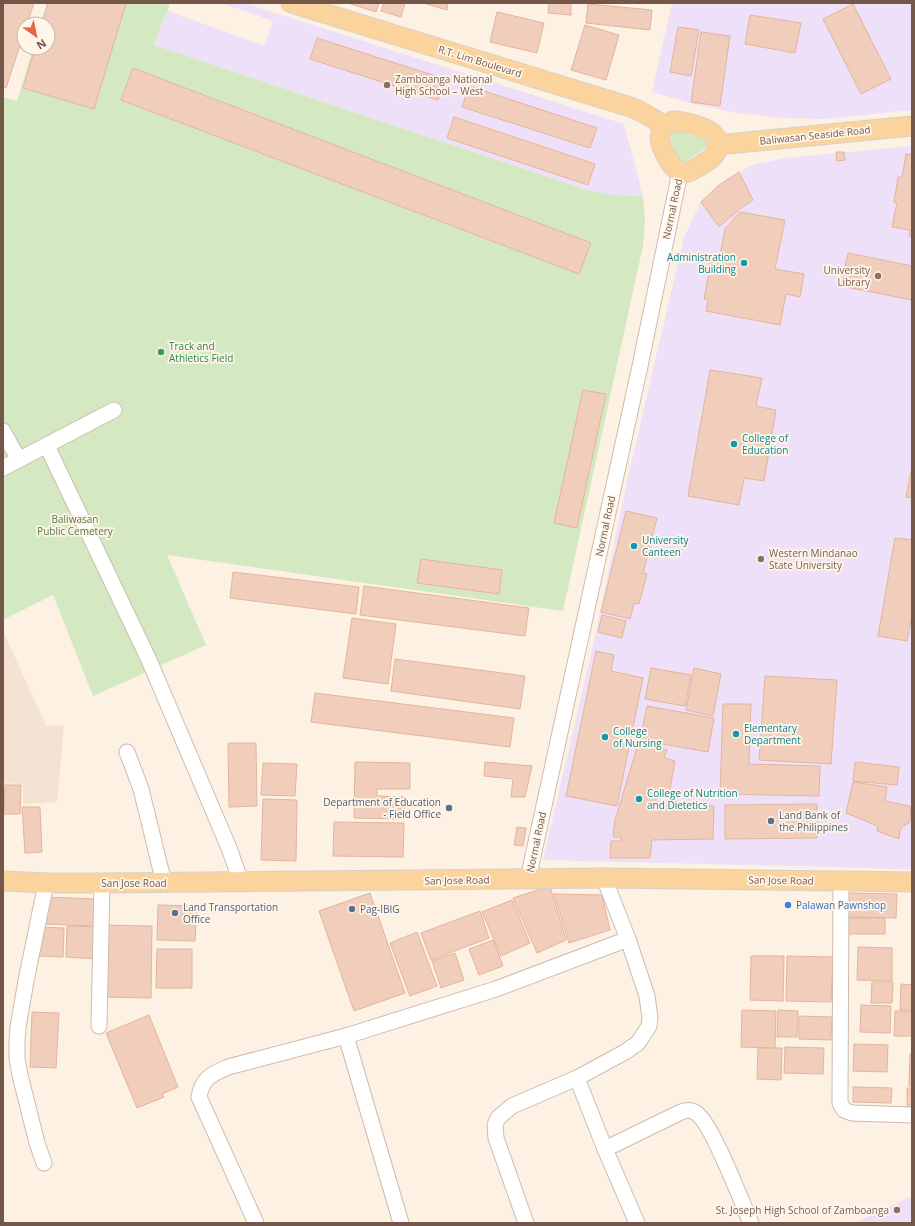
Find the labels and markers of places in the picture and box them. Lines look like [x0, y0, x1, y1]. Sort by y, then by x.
place label: Zamboanga National High School – West [395, 72, 492, 98]
marker: Zamboanga National High School – West [382, 80, 392, 90]
place label: Administration Building [667, 250, 737, 276]
marker: Administration Building [739, 258, 749, 268]
place label: University Library [823, 263, 871, 289]
marker: University Library [873, 271, 883, 281]
place label: Track and Athletics Field [169, 339, 233, 365]
marker: Track and Athletics Field [156, 347, 166, 357]
place label: College of Education [742, 431, 789, 457]
marker: College of Education [729, 439, 739, 449]
place label: University Canteen [642, 533, 689, 559]
marker: University Canteen [629, 541, 639, 551]
place label: Western Mindanao State University [769, 546, 858, 572]
marker: Western Mindanao State University [756, 554, 766, 564]
place label: Elementary Department [744, 721, 801, 747]
place label: College of Nursing [613, 724, 662, 750]
marker: Elementary Department [731, 729, 741, 739]
marker: College of Nursing [600, 732, 610, 742]
place label: College of Nutrition and Dietetics [647, 786, 738, 812]
marker: College of Nutrition and Dietetics [634, 794, 644, 804]
place label: Department of Education - Field Office [323, 795, 441, 821]
marker: Department of Education - Field Office [444, 803, 454, 813]
place label: Land Bank of the Philippines [779, 808, 848, 834]
marker: Land Bank of the Philippines [766, 816, 776, 826]
place label: Palawan Pawnshop [796, 898, 886, 912]
place label: Land Transportation Office [183, 900, 278, 926]
marker: Palawan Pawnshop [783, 900, 793, 910]
place label: Pag-IBIG [360, 902, 400, 916]
marker: Pag-IBIG [347, 904, 357, 914]
marker: Land Transportation Office [170, 908, 180, 918]
place label: St. Joseph High School of Zamboanga [716, 1203, 889, 1217]
marker: St. Joseph High School of Zamboanga [892, 1205, 902, 1215]

